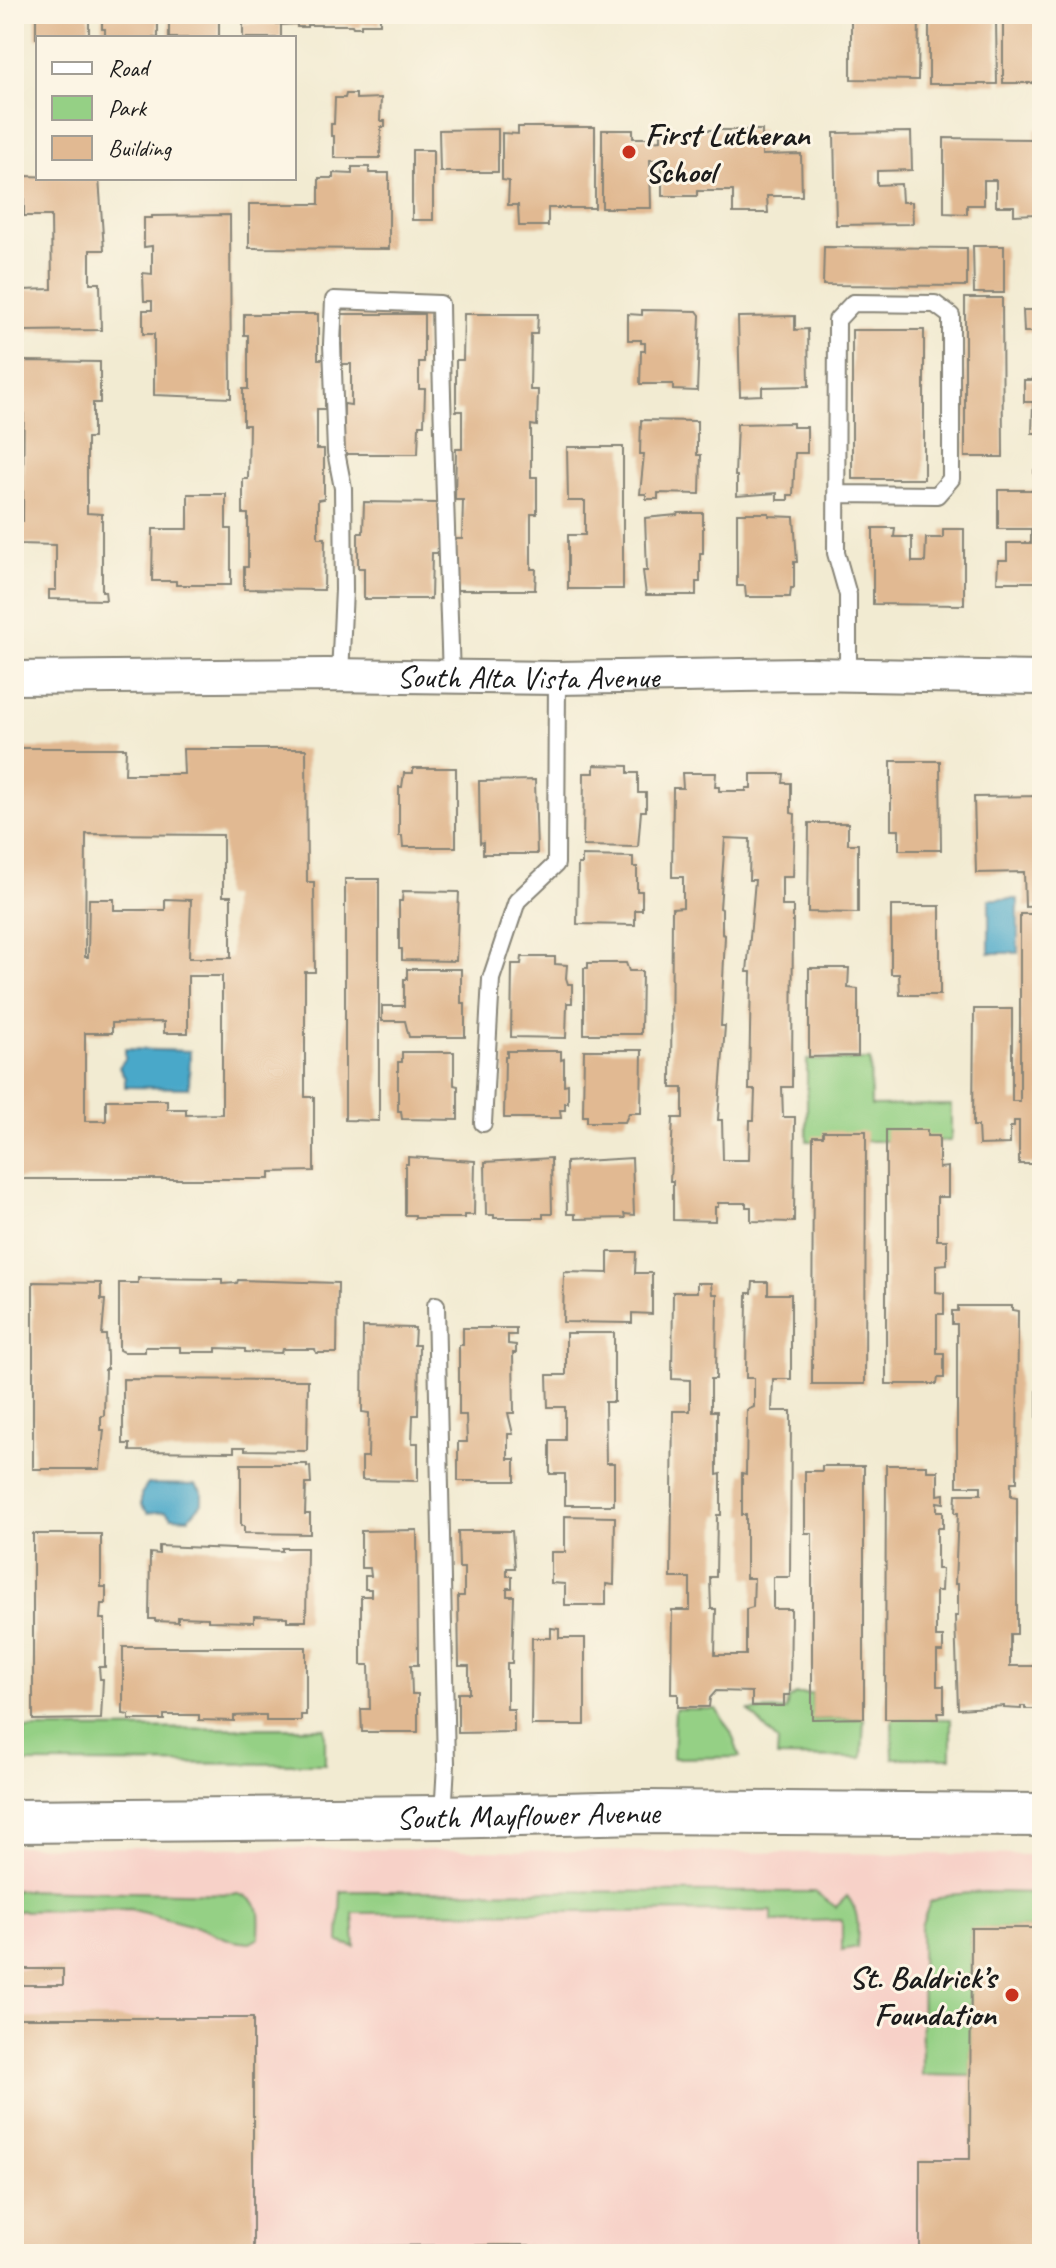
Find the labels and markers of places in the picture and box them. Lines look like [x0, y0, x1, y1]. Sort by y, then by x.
place label: First Lutheran School [645, 114, 811, 192]
marker: First Lutheran School [620, 143, 638, 161]
place label: St. Baldrick’s Foundation [849, 1957, 999, 2035]
marker: St. Baldrick’s Foundation [1003, 1986, 1021, 2004]

